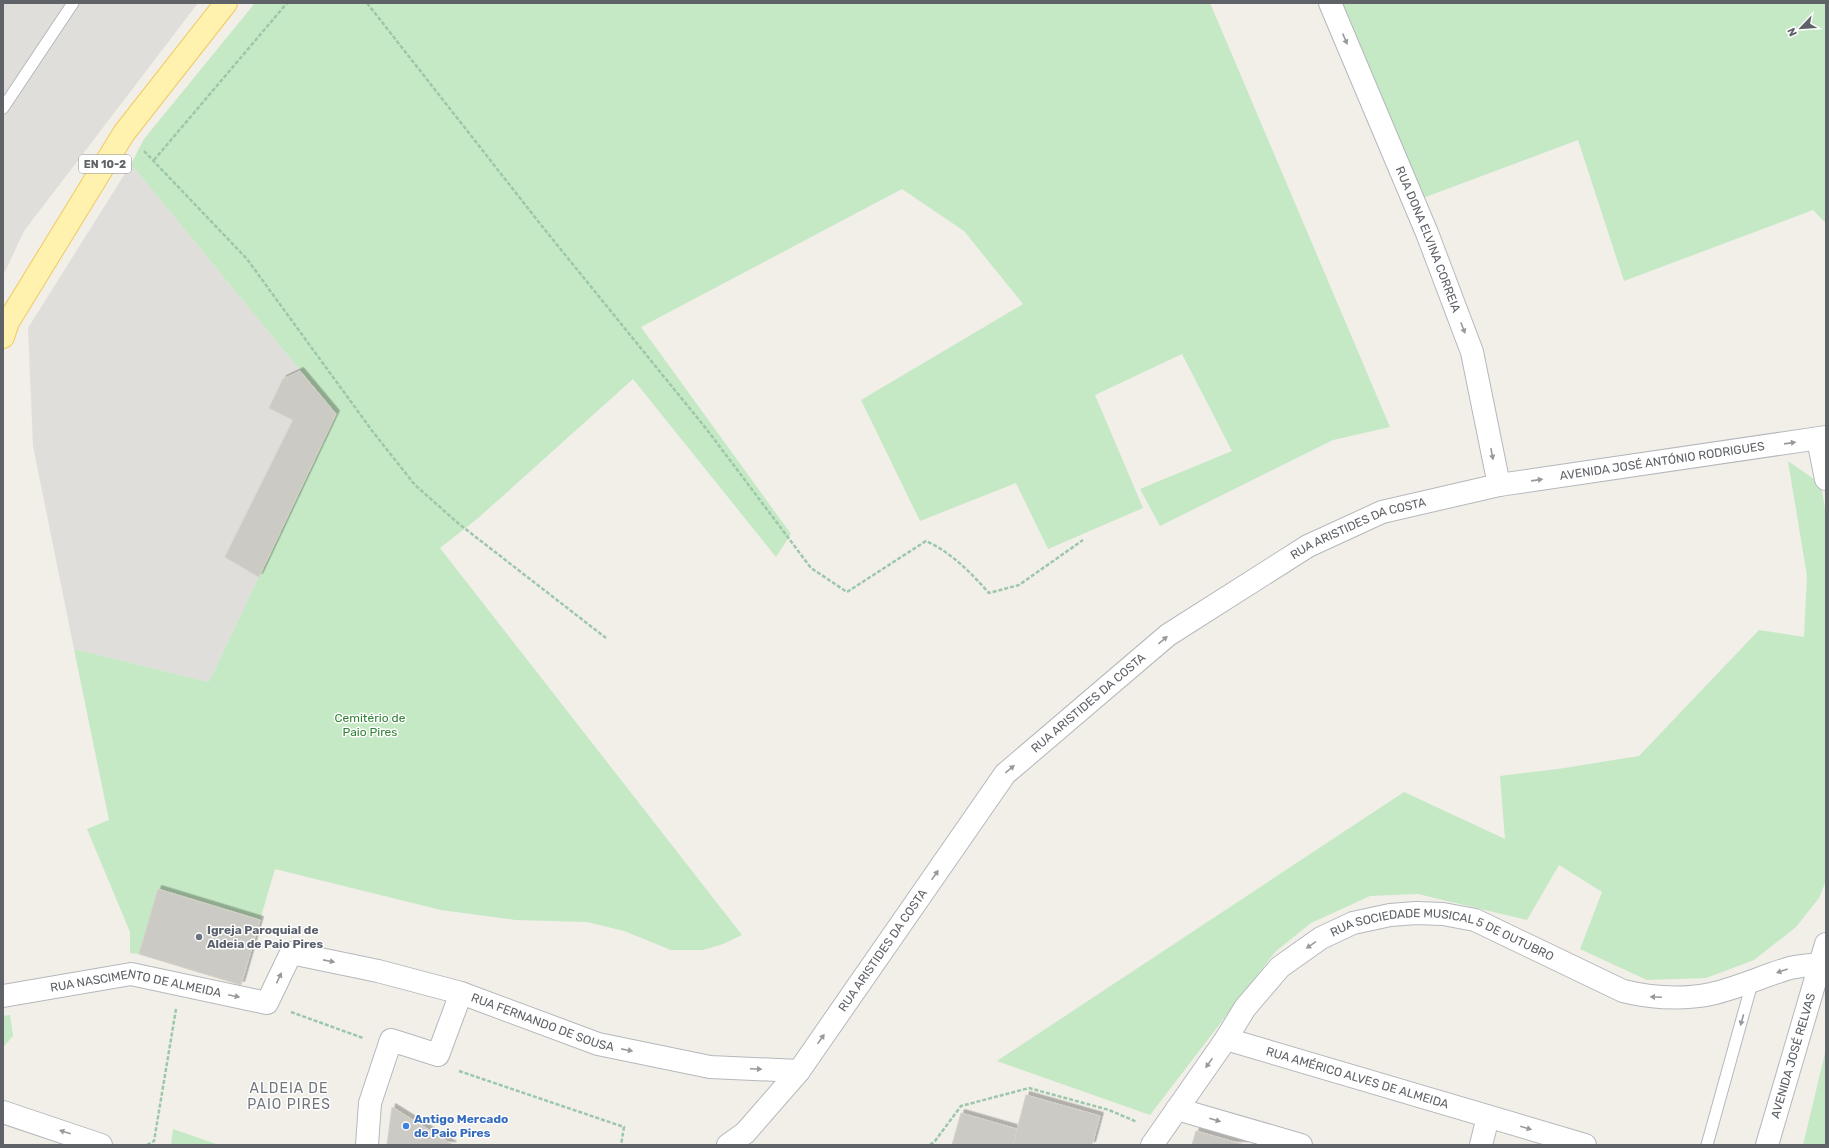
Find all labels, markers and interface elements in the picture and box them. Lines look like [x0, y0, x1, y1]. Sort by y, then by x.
north arrow [1781, 8, 1821, 48]
text: N [1785, 26, 1800, 38]
one-way arrow [1342, 33, 1348, 44]
road number: EN 10-2 [79, 155, 131, 173]
street label: RUA DONA ELVINA CORREIA [1393, 164, 1463, 314]
one-way arrow [1460, 322, 1466, 334]
street label: AVENIDA JOSÉ ANTÓNIO RODRIGUES [1559, 439, 1766, 483]
one-way arrow [1784, 440, 1797, 446]
one-way arrow [1490, 448, 1496, 460]
one-way arrow [1531, 477, 1543, 483]
street label: RUA ARISTIDES DA COSTA [1288, 495, 1427, 562]
one-way arrow [1158, 635, 1168, 644]
street label: RUA ARISTIDES DA COSTA [1028, 650, 1148, 756]
park label: Cemitério de Paio Pires [335, 711, 406, 739]
one-way arrow [1005, 765, 1016, 774]
one-way arrow [931, 870, 939, 880]
street label: RUA ARISTIDES DA COSTA [835, 886, 930, 1014]
street label: RUA SOCIEDADE MUSICAL 5 DE OUTUBRO [1328, 906, 1556, 964]
place label: Igreja Paroquial de Aldeia de Paio Pires [207, 923, 323, 951]
marker: Igreja Paroquial de Aldeia de Paio Pires [194, 932, 204, 942]
one-way arrow [1306, 941, 1316, 949]
one-way arrow [323, 958, 335, 964]
street label: RUA NASCIMENTO DE ALMEIDA [49, 966, 223, 1000]
one-way arrow [1775, 968, 1787, 974]
one-way arrow [276, 973, 282, 984]
street label: RUA FERNANDO DE SOUSA [469, 990, 615, 1054]
street label: AVENIDA JOSÉ RELVAS [1768, 991, 1818, 1120]
one-way arrow [227, 994, 240, 1000]
one-way arrow [1649, 994, 1662, 1000]
one-way arrow [1739, 1014, 1745, 1026]
one-way arrow [817, 1034, 825, 1044]
street label: RUA AMÉRICO ALVES DE ALMEIDA [1264, 1044, 1450, 1111]
one-way arrow [621, 1048, 633, 1054]
one-way arrow [1205, 1058, 1213, 1068]
one-way arrow [750, 1066, 763, 1072]
district label: ALDEIA DE PAIO PIRES [247, 1080, 331, 1113]
place label: Antigo Mercado de Paio Pires [414, 1112, 508, 1140]
one-way arrow [1209, 1117, 1221, 1123]
marker: Antigo Mercado de Paio Pires [401, 1121, 411, 1131]
one-way arrow [1520, 1125, 1532, 1131]
one-way arrow [59, 1129, 71, 1135]

